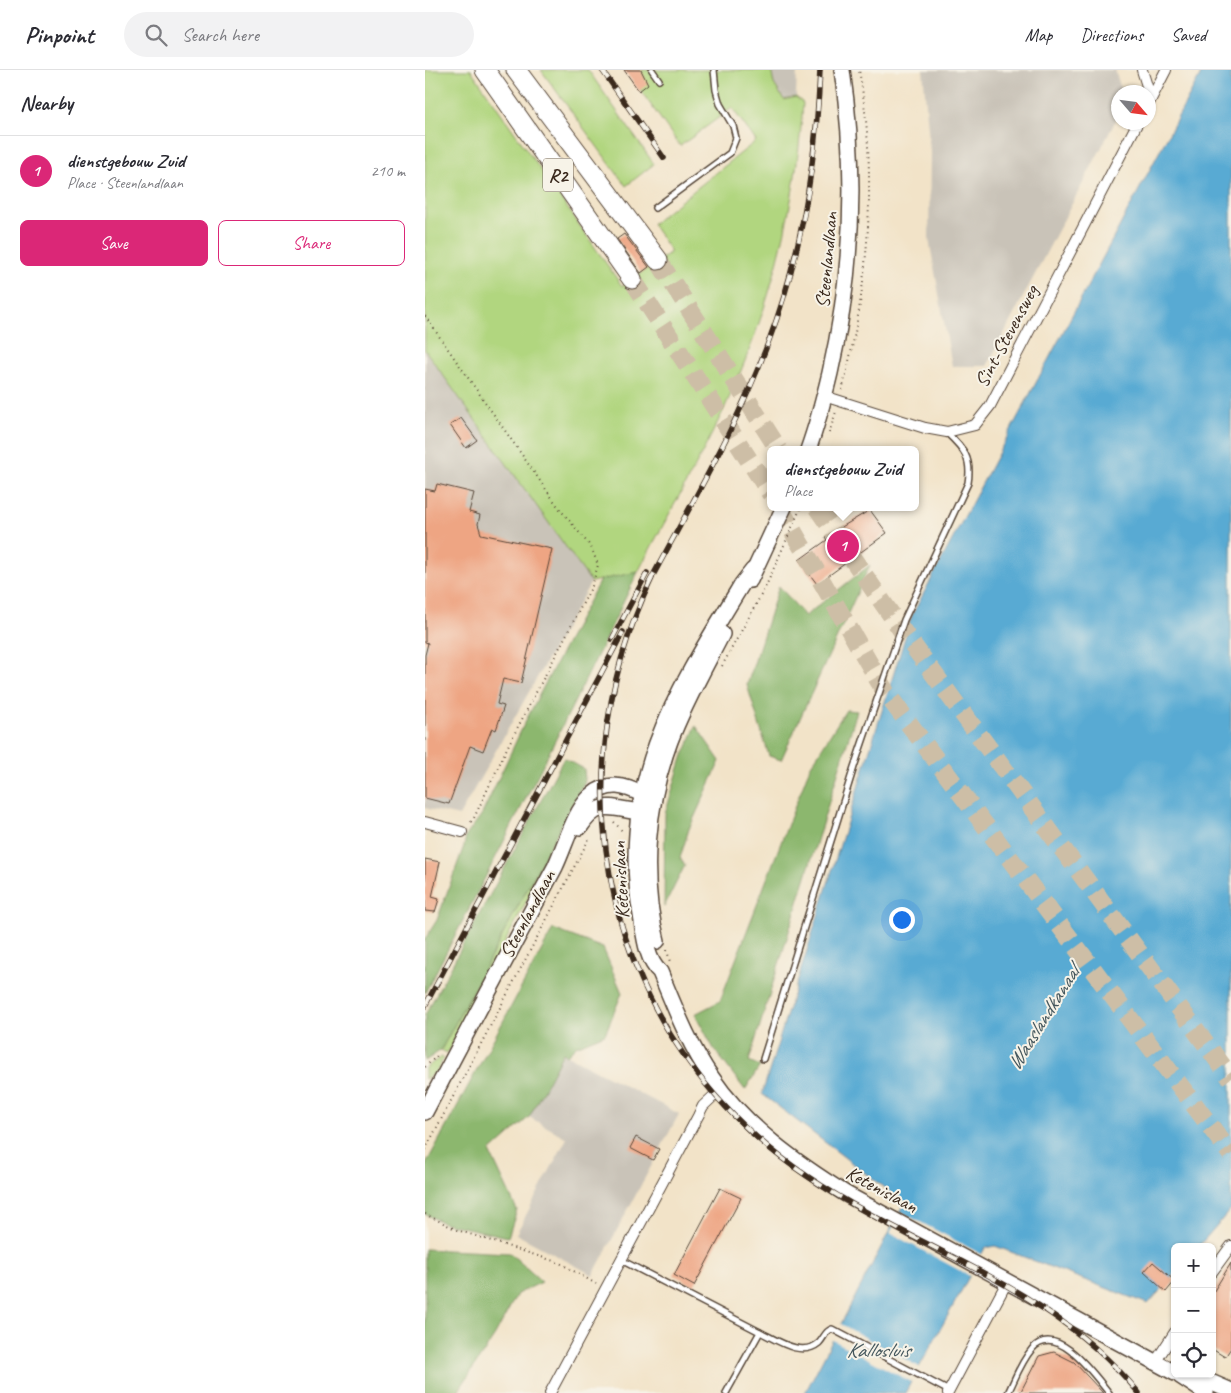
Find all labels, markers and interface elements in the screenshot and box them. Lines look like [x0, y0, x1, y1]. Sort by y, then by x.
search box [124, 12, 474, 57]
text: Pinpoint [25, 20, 94, 50]
icon: search [142, 21, 170, 49]
text: Search here [182, 23, 259, 47]
text: Map [1025, 24, 1052, 46]
text: Directions [1080, 24, 1143, 46]
text: Saved [1171, 24, 1206, 46]
north arrow [1111, 85, 1156, 130]
text: Nearby [20, 90, 73, 116]
text: dienstgebouw Zuid [67, 149, 185, 173]
road number: R2 [543, 158, 573, 192]
text: 1 [32, 161, 40, 181]
text: 210 m [371, 161, 405, 181]
text: Place · Steenlandlaan [67, 173, 183, 193]
street label: Steenlandlaan [810, 210, 843, 309]
button: Save [20, 220, 208, 266]
button: Share [218, 220, 405, 266]
street label: Sint-Stevensweg [969, 279, 1045, 392]
popup [767, 446, 919, 511]
text: dienstgebouw Zuid [784, 457, 902, 481]
text: Place [784, 481, 812, 501]
pin: 1 [827, 527, 859, 565]
street label: Ketenislaan [606, 840, 635, 919]
street label: Steenlandlaan [494, 865, 562, 963]
your location [889, 907, 915, 933]
water label: Waaslandkanaal [1001, 955, 1089, 1074]
street label: Ketenislaan [842, 1160, 923, 1219]
map controls [1171, 1243, 1216, 1378]
button: + [1171, 1243, 1216, 1288]
button: − [1171, 1288, 1216, 1333]
button: locate [1171, 1333, 1216, 1378]
water label: Kallosluis [847, 1337, 913, 1363]

